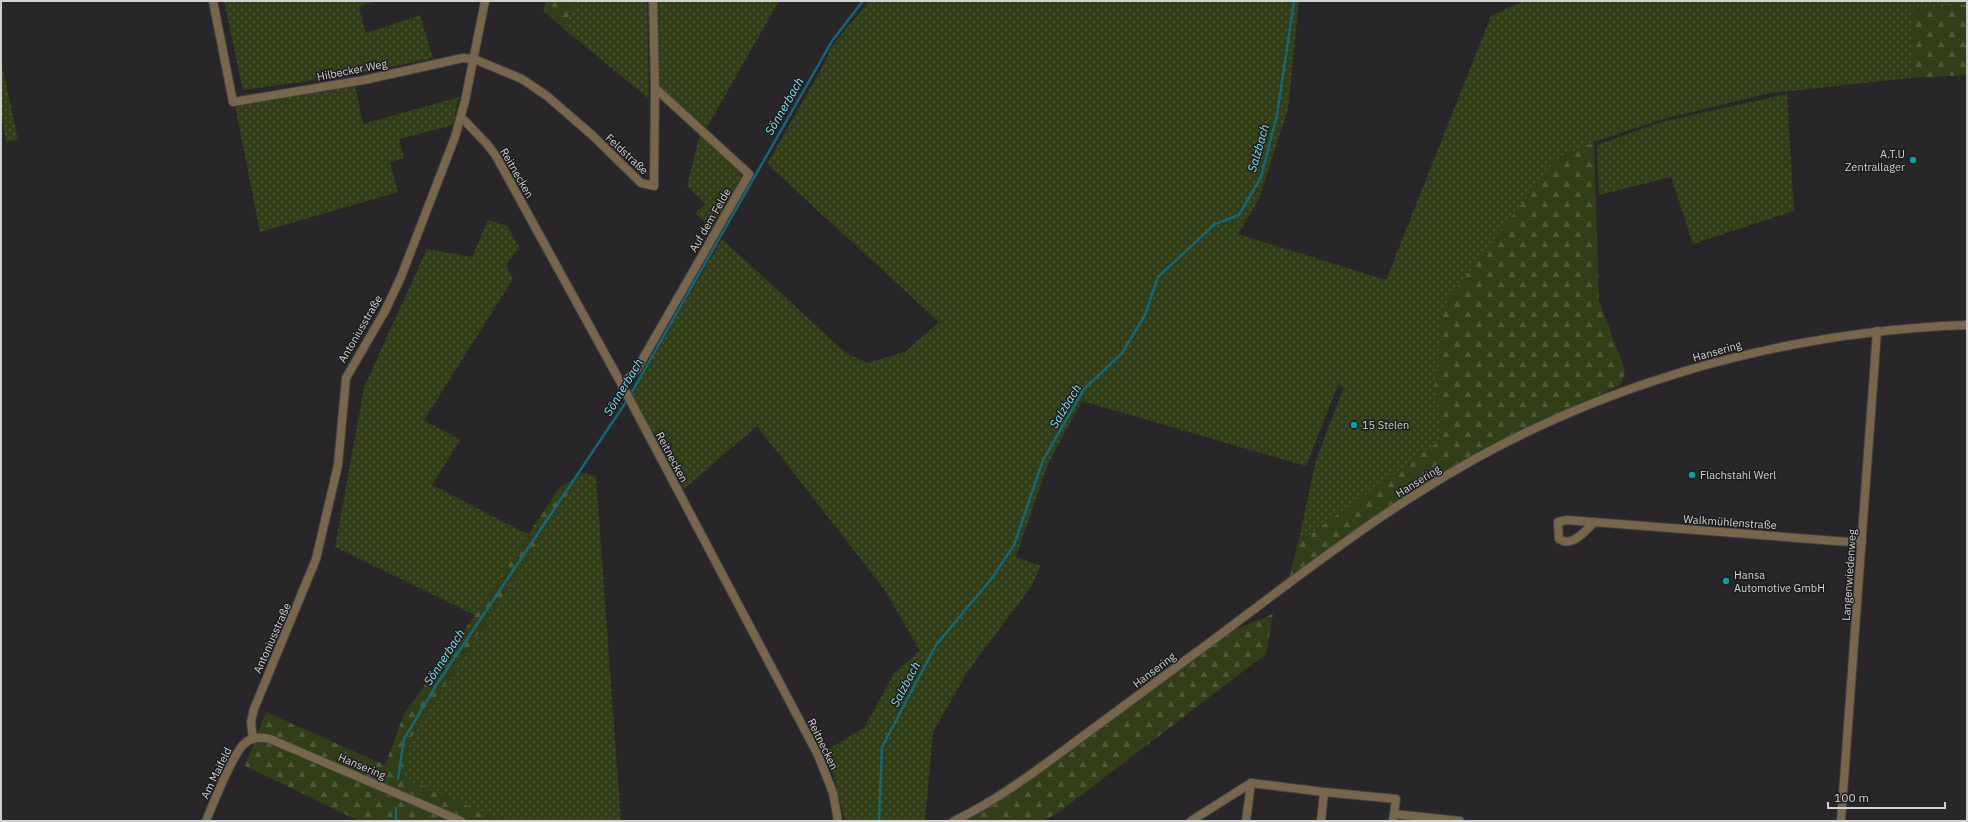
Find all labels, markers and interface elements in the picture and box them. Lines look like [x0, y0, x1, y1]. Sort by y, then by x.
street label: Hilbecker Weg [316, 56, 388, 84]
water label: Sönnerbach [761, 74, 807, 138]
water label: Salzbach [1244, 122, 1272, 174]
street label: Feldstraße [603, 131, 651, 177]
street label: Reitnecken [497, 146, 537, 200]
place label: A.T.U Zentrallager [1845, 147, 1905, 174]
marker: A.T.U Zentrallager [1908, 155, 1918, 165]
street label: Auf dem Felde [686, 186, 734, 254]
street label: Antoniusstraße [335, 293, 385, 365]
street label: Hansering [1691, 337, 1743, 365]
water label: Sönnerbach [600, 355, 646, 418]
water label: Salzbach [1046, 381, 1084, 431]
place label: 15 Stelen [1362, 418, 1409, 432]
marker: 15 Stelen [1349, 420, 1359, 430]
street label: Reitnecken [653, 429, 691, 485]
street label: Hansering [1393, 462, 1443, 500]
place label: Flachstahl Werl [1700, 468, 1776, 482]
marker: Flachstahl Werl [1687, 470, 1697, 480]
street label: Walkmühlenstraße [1683, 512, 1777, 532]
street label: Langenwiedenweg [1839, 529, 1859, 621]
place label: Hansa Automotive GmbH [1734, 568, 1825, 595]
marker: Hansa Automotive GmbH [1721, 576, 1731, 586]
street label: Antoniusstraße [250, 600, 294, 676]
water label: Sönnerbach [420, 626, 468, 688]
street label: Hansering [1130, 649, 1178, 691]
water label: Salzbach [887, 659, 923, 709]
street label: Reitnecken [805, 716, 841, 772]
street label: Am Maifeld [197, 745, 235, 801]
street label: Hansering [336, 750, 388, 782]
scale bar [1828, 784, 1945, 810]
text: 100 m [1834, 790, 1869, 805]

